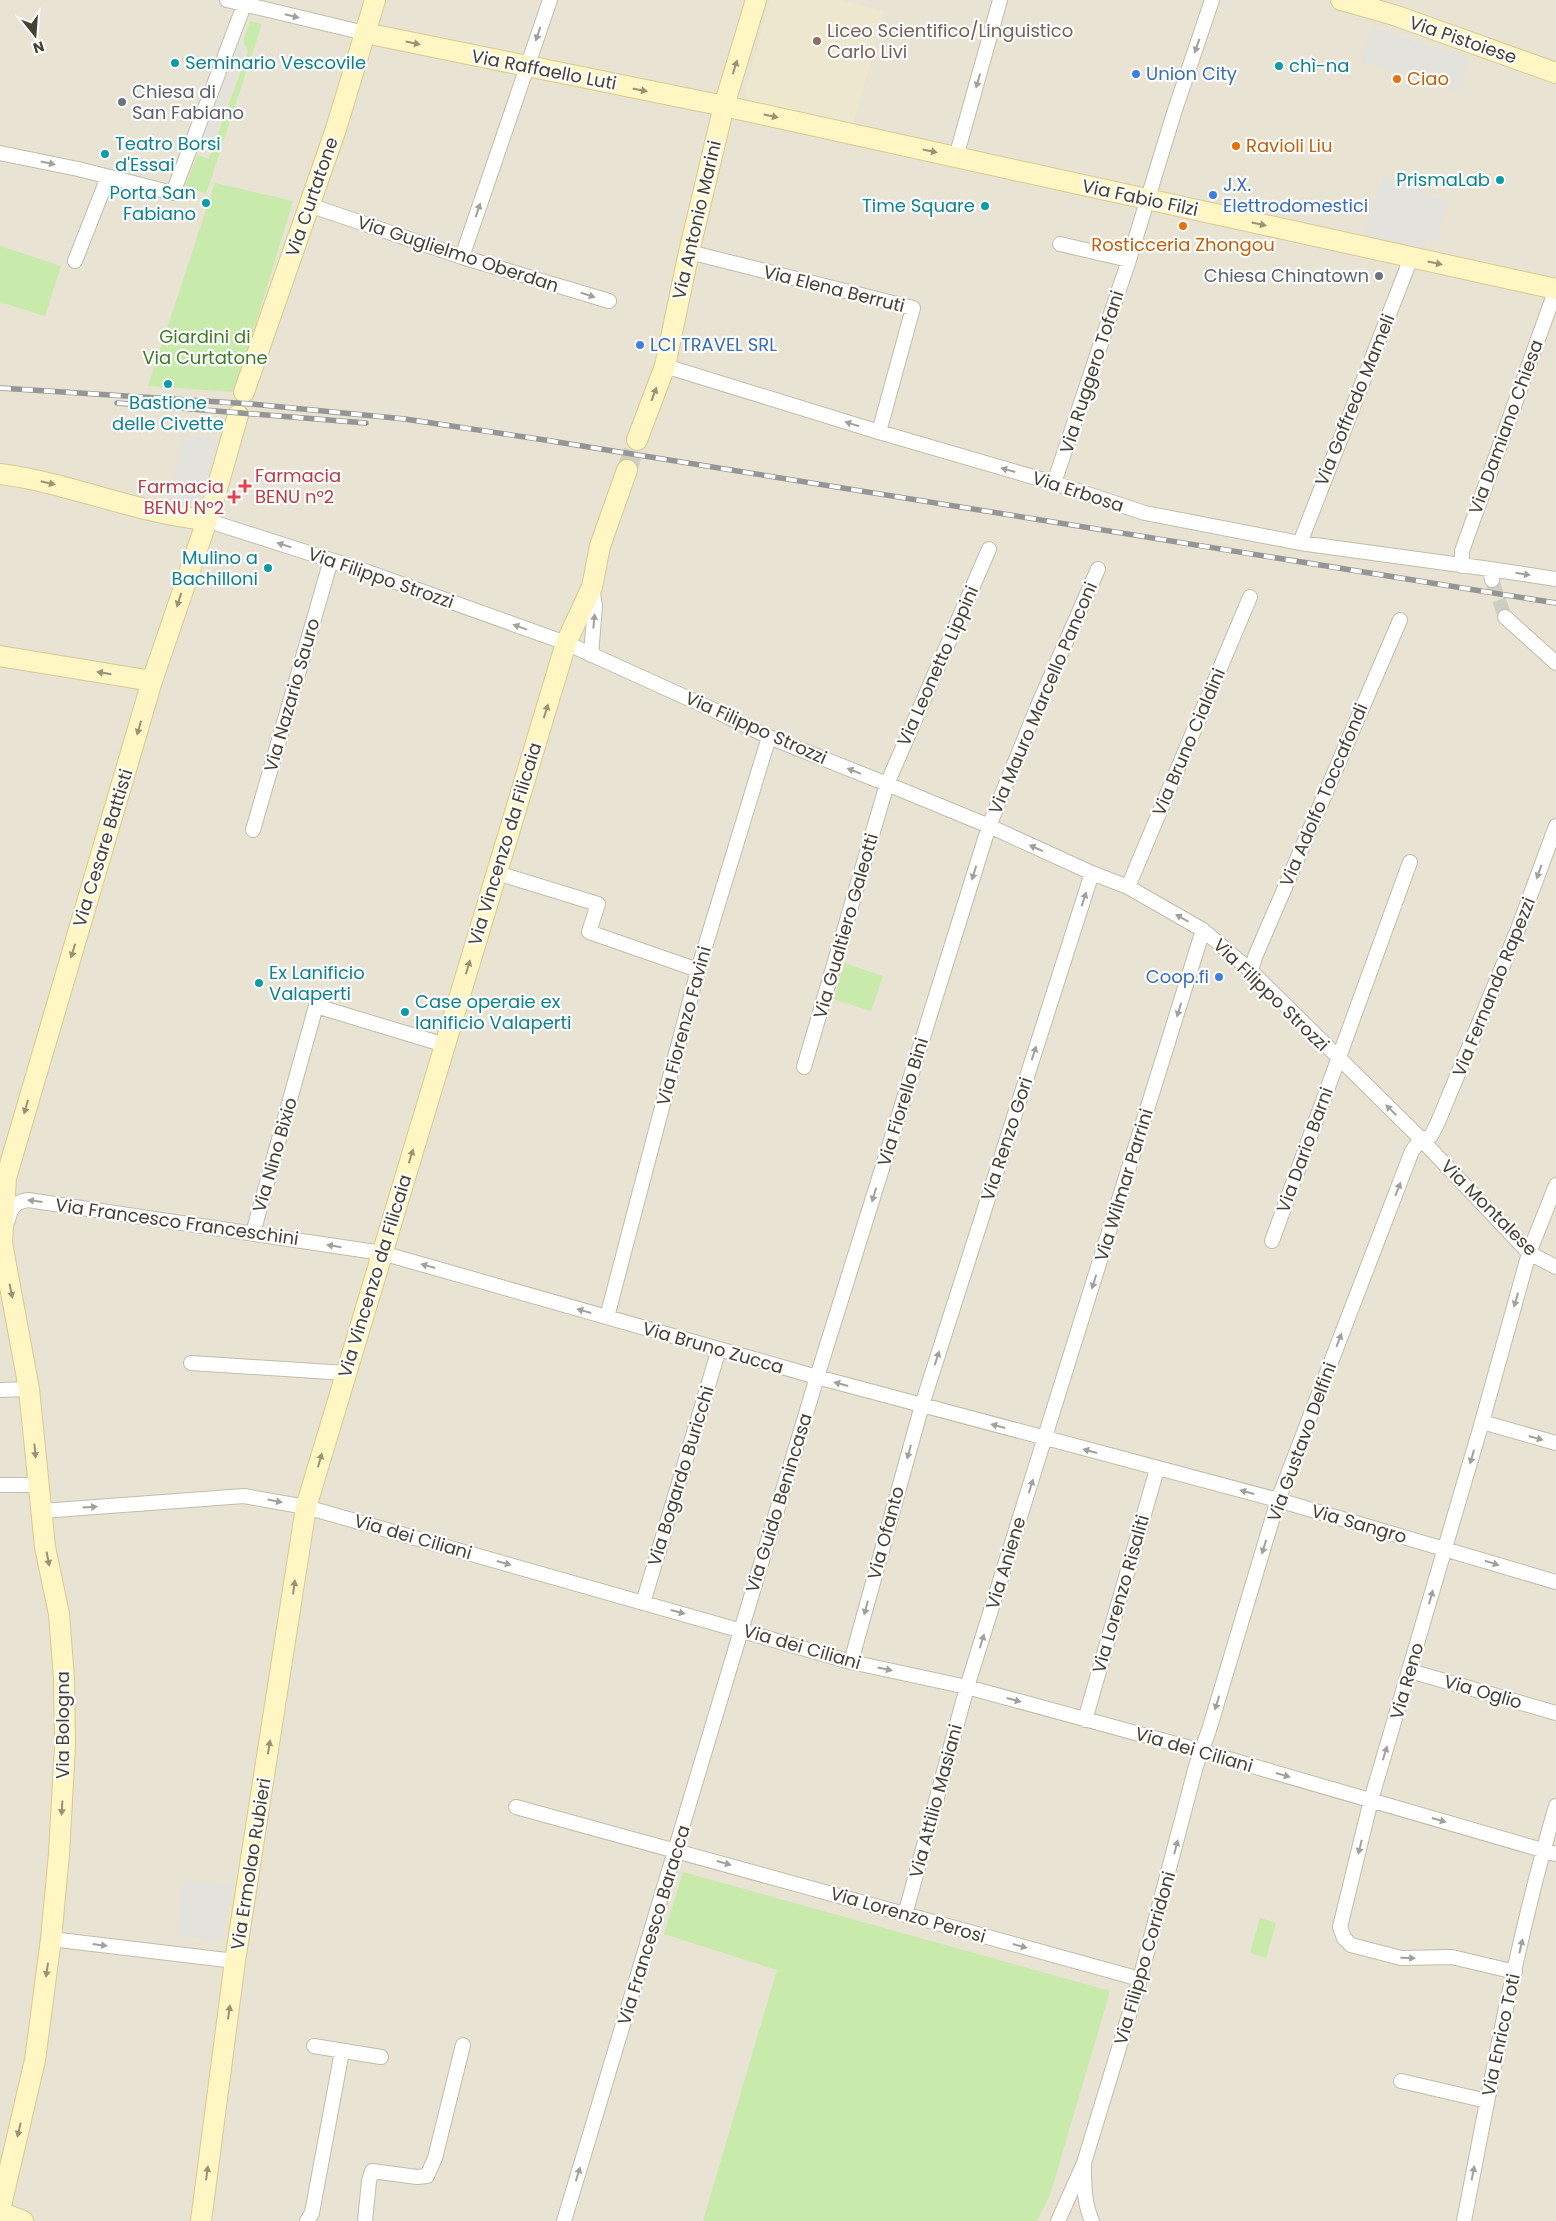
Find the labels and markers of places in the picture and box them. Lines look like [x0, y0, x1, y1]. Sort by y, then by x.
place label: Liceo Scientifico/Linguistico Carlo Livi [827, 18, 1073, 64]
marker: Liceo Scientifico/Linguistico Carlo Livi [811, 35, 823, 47]
place label: Seminario Vescovile [185, 50, 366, 75]
place label: chì-na [1289, 53, 1349, 78]
marker: Seminario Vescovile [169, 57, 181, 69]
marker: chì-na [1273, 60, 1285, 72]
place label: Union City [1146, 61, 1237, 86]
place label: Ciao [1407, 66, 1449, 91]
marker: Union City [1130, 68, 1142, 80]
marker: Ciao [1391, 73, 1403, 85]
place label: Chiesa di San Fabiano [132, 79, 244, 125]
marker: Chiesa di San Fabiano [116, 96, 128, 108]
place label: Teatro Borsi d'Essai [115, 131, 221, 177]
place label: Ravioli Liu [1246, 133, 1333, 158]
marker: Ravioli Liu [1230, 140, 1242, 152]
marker: Teatro Borsi d'Essai [99, 148, 111, 160]
place label: PrismaLab [1396, 167, 1490, 192]
place label: J.X. Elettrodomestici [1223, 172, 1368, 218]
marker: PrismaLab [1494, 174, 1506, 186]
place label: Porta San Fabiano [110, 180, 196, 226]
marker: J.X. Elettrodomestici [1207, 189, 1219, 201]
place label: Time Square [862, 193, 975, 218]
marker: Porta San Fabiano [200, 197, 212, 209]
marker: Time Square [979, 200, 991, 212]
marker: Rosticceria Zhongou [1177, 220, 1189, 232]
place label: Rosticceria Zhongou [1091, 232, 1275, 257]
place label: Chiesa Chinatown [1204, 263, 1369, 288]
marker: Chiesa Chinatown [1373, 270, 1385, 282]
place label: LCI TRAVEL SRL [650, 332, 777, 357]
marker: LCI TRAVEL SRL [634, 339, 646, 351]
marker: Bastione delle Civette [162, 378, 174, 390]
place label: Bastione delle Civette [112, 390, 224, 436]
place label: Farmacia BENU n°2 [255, 463, 341, 509]
place label: Farmacia BENU N°2 [138, 474, 224, 520]
marker: Farmacia BENU n°2 [239, 480, 251, 492]
marker: Farmacia BENU N°2 [228, 491, 240, 503]
place label: Mulino a Bachilloni [172, 545, 258, 591]
marker: Mulino a Bachilloni [262, 562, 274, 574]
place label: Ex Lanificio Valaperti [269, 960, 365, 1006]
place label: Coop.fi [1146, 964, 1209, 989]
marker: Coop.fi [1213, 971, 1225, 983]
marker: Ex Lanificio Valaperti [253, 977, 265, 989]
place label: Case operaie ex lanificio Valaperti [415, 989, 572, 1035]
marker: Case operaie ex lanificio Valaperti [399, 1006, 411, 1018]

